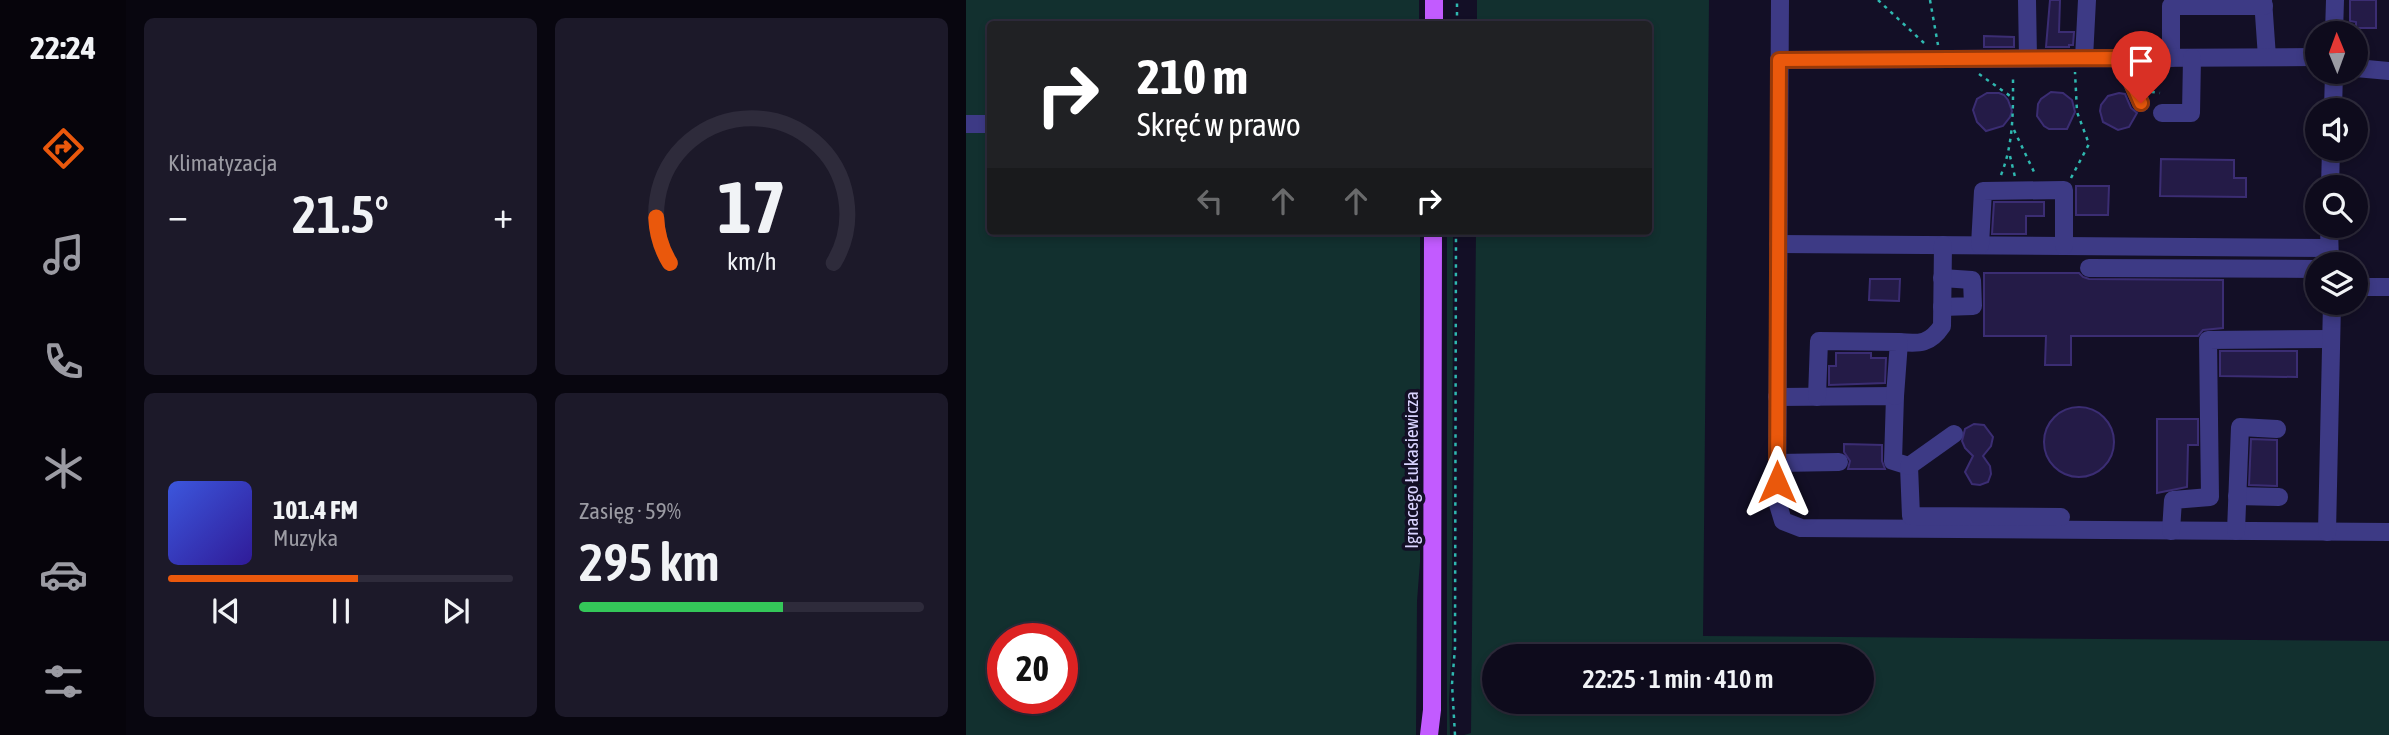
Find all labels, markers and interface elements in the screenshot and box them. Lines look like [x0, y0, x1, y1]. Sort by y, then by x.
north arrow [2305, 21, 2368, 84]
map controls [2305, 21, 2368, 315]
text: 22:24 [30, 29, 96, 66]
pin [2111, 31, 2171, 103]
icon: arrive [2122, 42, 2160, 80]
text: 210 m [1137, 48, 1248, 104]
icon: right [1022, 49, 1113, 140]
button: sound [2305, 98, 2368, 161]
text: Skręć w prawo [1137, 106, 1301, 143]
icon: directions [39, 124, 88, 173]
text: Klimatyzacja [168, 150, 277, 176]
text: 17 [717, 165, 786, 248]
button: search [2305, 175, 2368, 238]
icon: left [1191, 182, 1229, 220]
icon: ahead [1264, 182, 1302, 220]
icon: ahead [1337, 182, 1375, 220]
icon: right [1410, 182, 1448, 220]
text: 21.5° [292, 184, 389, 244]
text: − [168, 193, 188, 236]
text: + [493, 193, 513, 236]
icon: music [39, 230, 88, 279]
text: km/h [727, 246, 776, 274]
button: layers [2305, 252, 2368, 315]
icon: phone [39, 337, 88, 386]
street label: Ignacego Łukasiewicza [1400, 391, 1422, 549]
icon: climate [39, 444, 88, 493]
position arrow [1740, 445, 1814, 519]
text: 101.4 FM [273, 495, 358, 525]
text: Zasięg · 59% [579, 498, 681, 524]
text: Muzyka [273, 525, 338, 551]
text: 295 km [579, 532, 720, 592]
icon: car [39, 550, 88, 599]
icon: previous [207, 592, 245, 630]
icon: pause [322, 592, 360, 630]
icon: next [437, 592, 475, 630]
speed limit sign: 20 [987, 623, 1078, 714]
icon: filters [39, 657, 88, 706]
text: 22:25 · 1 min · 410 m [1583, 664, 1773, 694]

